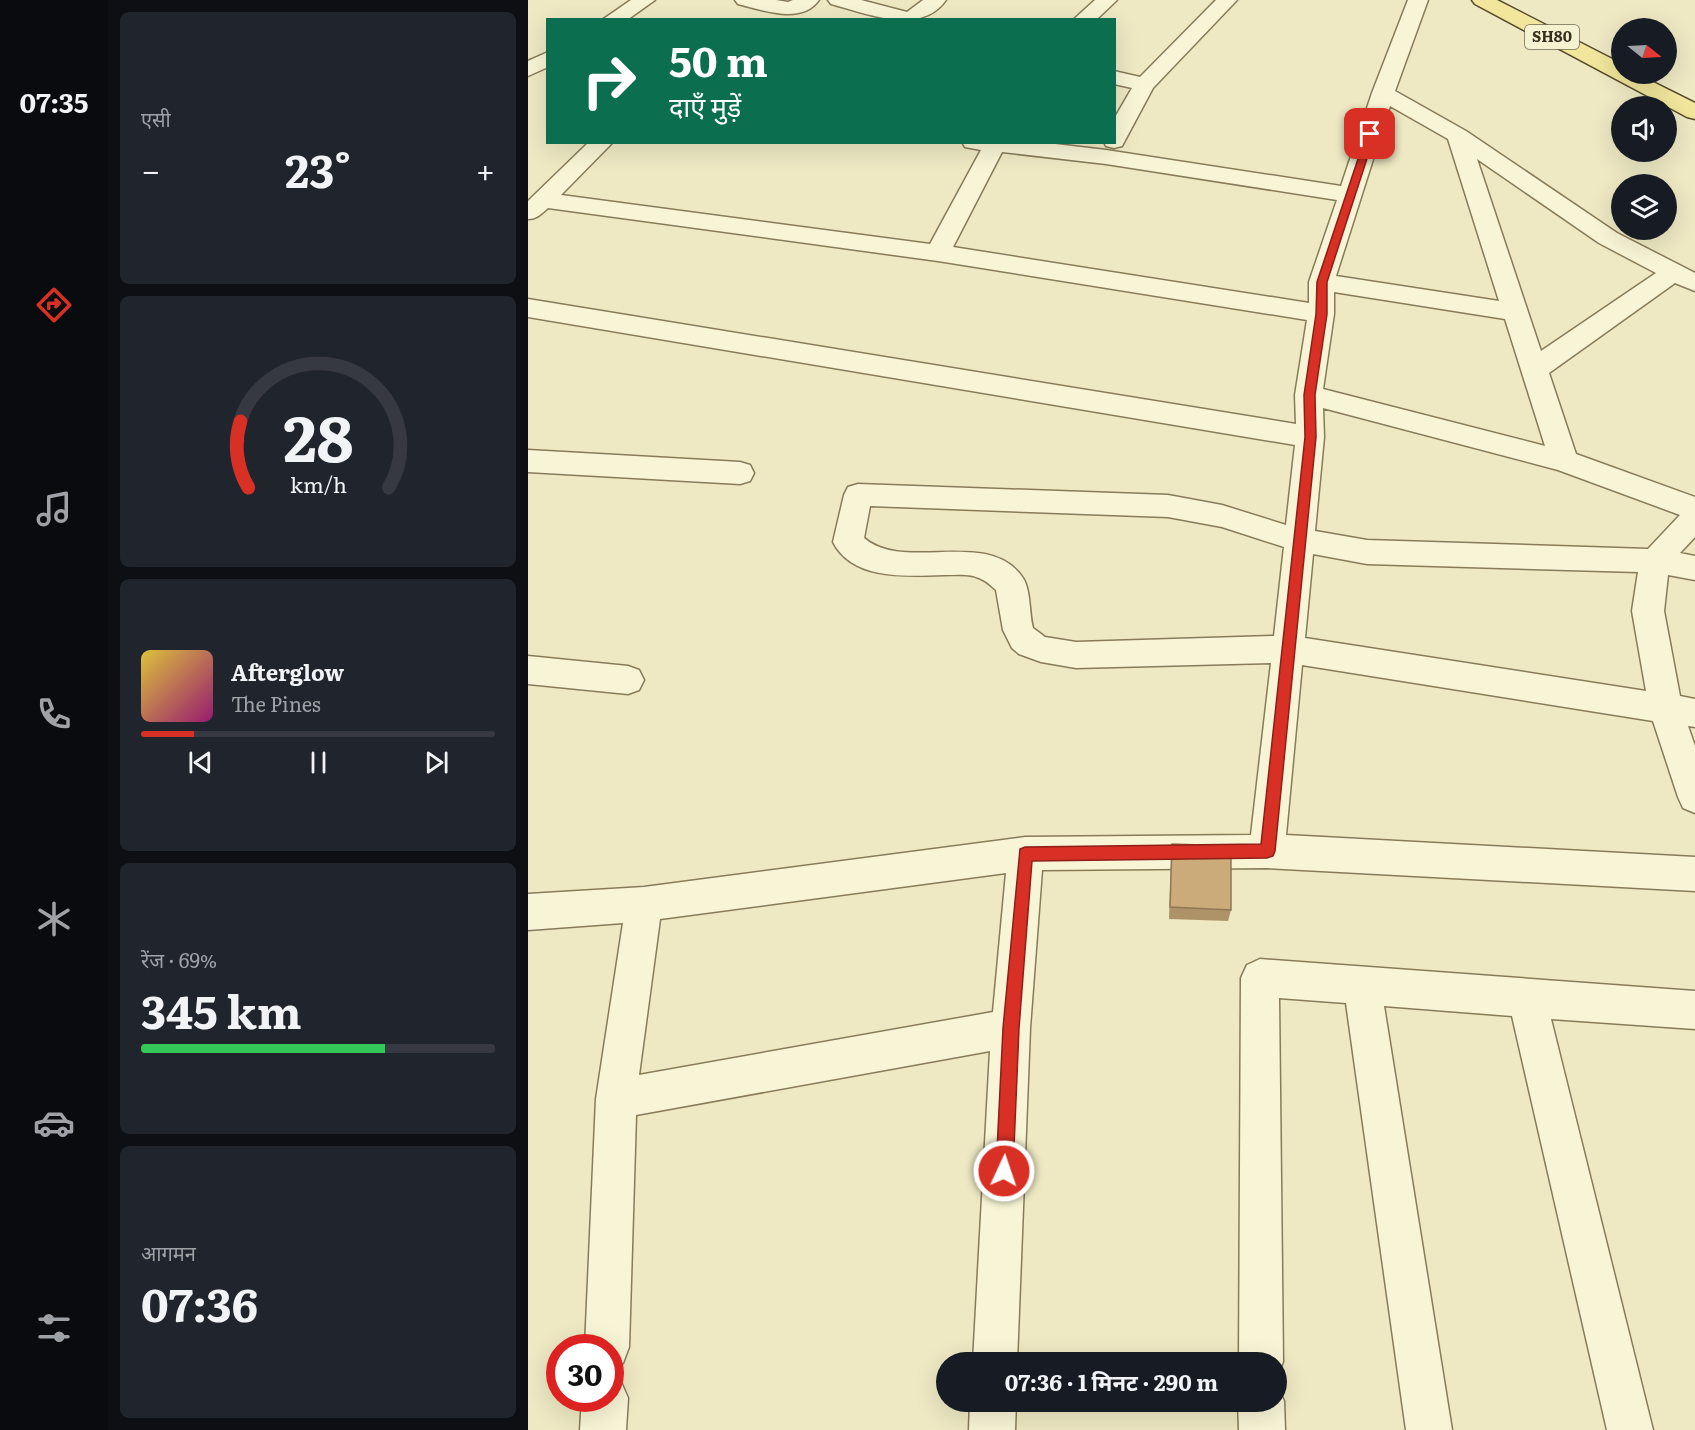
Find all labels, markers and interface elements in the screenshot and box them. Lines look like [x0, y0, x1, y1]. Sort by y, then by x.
north arrow [1611, 18, 1677, 84]
map controls [1611, 18, 1677, 240]
road number: SH80 [1525, 25, 1579, 49]
text: 50 m [669, 28, 768, 90]
icon: right [570, 42, 648, 120]
text: 07:35 [20, 81, 89, 121]
text: दाएँ मुड़ें [669, 85, 741, 125]
button: sound [1611, 96, 1677, 162]
text: एसी [141, 103, 171, 133]
pin [1344, 108, 1395, 159]
icon: arrive [1353, 117, 1386, 150]
text: 23° [285, 135, 351, 202]
text: − [141, 144, 160, 193]
text: + [476, 144, 495, 193]
button: layers [1611, 174, 1677, 240]
icon: directions [33, 284, 75, 326]
text: 28 [283, 390, 353, 482]
text: km/h [289, 469, 347, 501]
icon: music [33, 488, 75, 530]
text: Afterglow [231, 655, 344, 688]
text: The Pines [231, 688, 321, 718]
icon: phone [33, 693, 75, 735]
icon: previous [184, 746, 217, 779]
icon: pause [302, 746, 335, 779]
icon: next [420, 746, 453, 779]
icon: climate [33, 898, 75, 940]
text: रेंज · 69% [141, 944, 217, 974]
text: 345 km [141, 976, 302, 1043]
icon: car [33, 1102, 75, 1144]
position arrow [972, 1139, 1036, 1203]
text: आगमन [141, 1237, 196, 1267]
text: 07:36 [141, 1269, 258, 1336]
icon: filters [33, 1307, 75, 1349]
speed limit sign: 30 [546, 1334, 624, 1412]
text: 07:36 · 1 मिनट · 290 m [1005, 1365, 1218, 1398]

